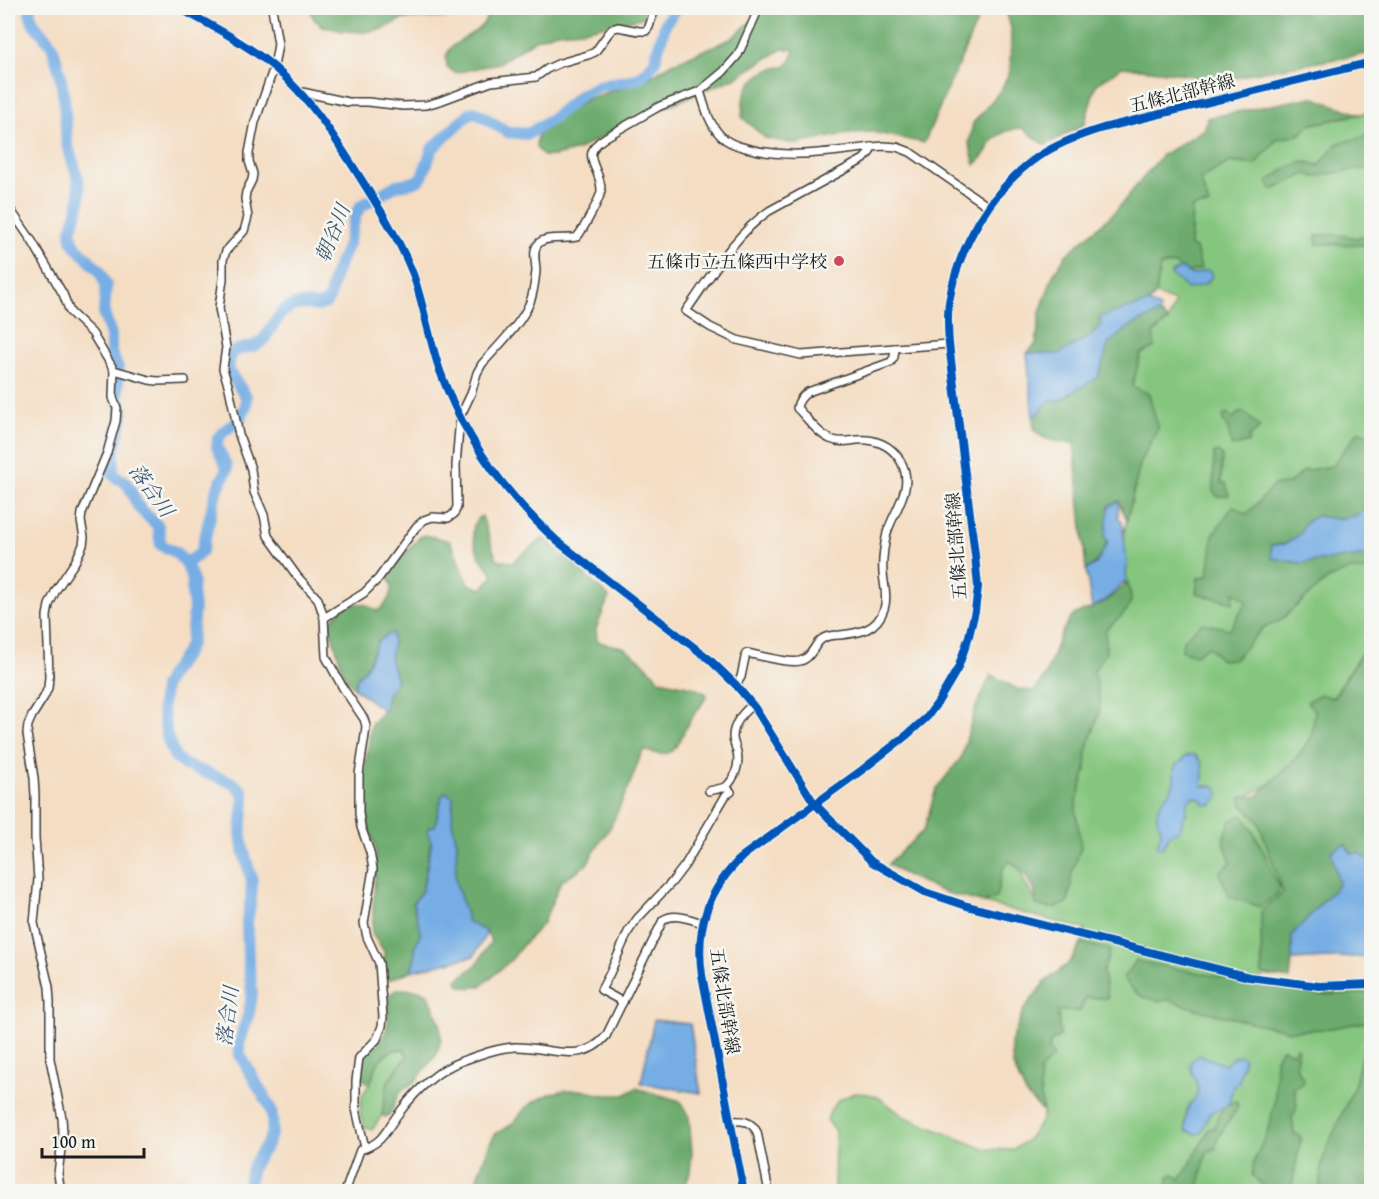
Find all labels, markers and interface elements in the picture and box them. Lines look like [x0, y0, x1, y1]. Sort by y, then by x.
street label: 五條北部幹線 [1126, 67, 1238, 119]
water label: 朝谷川 [307, 198, 357, 266]
place label: 五條市立五條西中学校 [647, 248, 827, 275]
marker: 五條市立五條西中学校 [832, 254, 846, 268]
water label: 落合川 [123, 457, 183, 524]
street label: 五條北部幹線 [939, 491, 973, 601]
street label: 五條北部幹線 [703, 946, 747, 1056]
water label: 落合川 [209, 982, 245, 1048]
scale bar [42, 1121, 144, 1159]
text: 100 m [51, 1128, 96, 1155]

